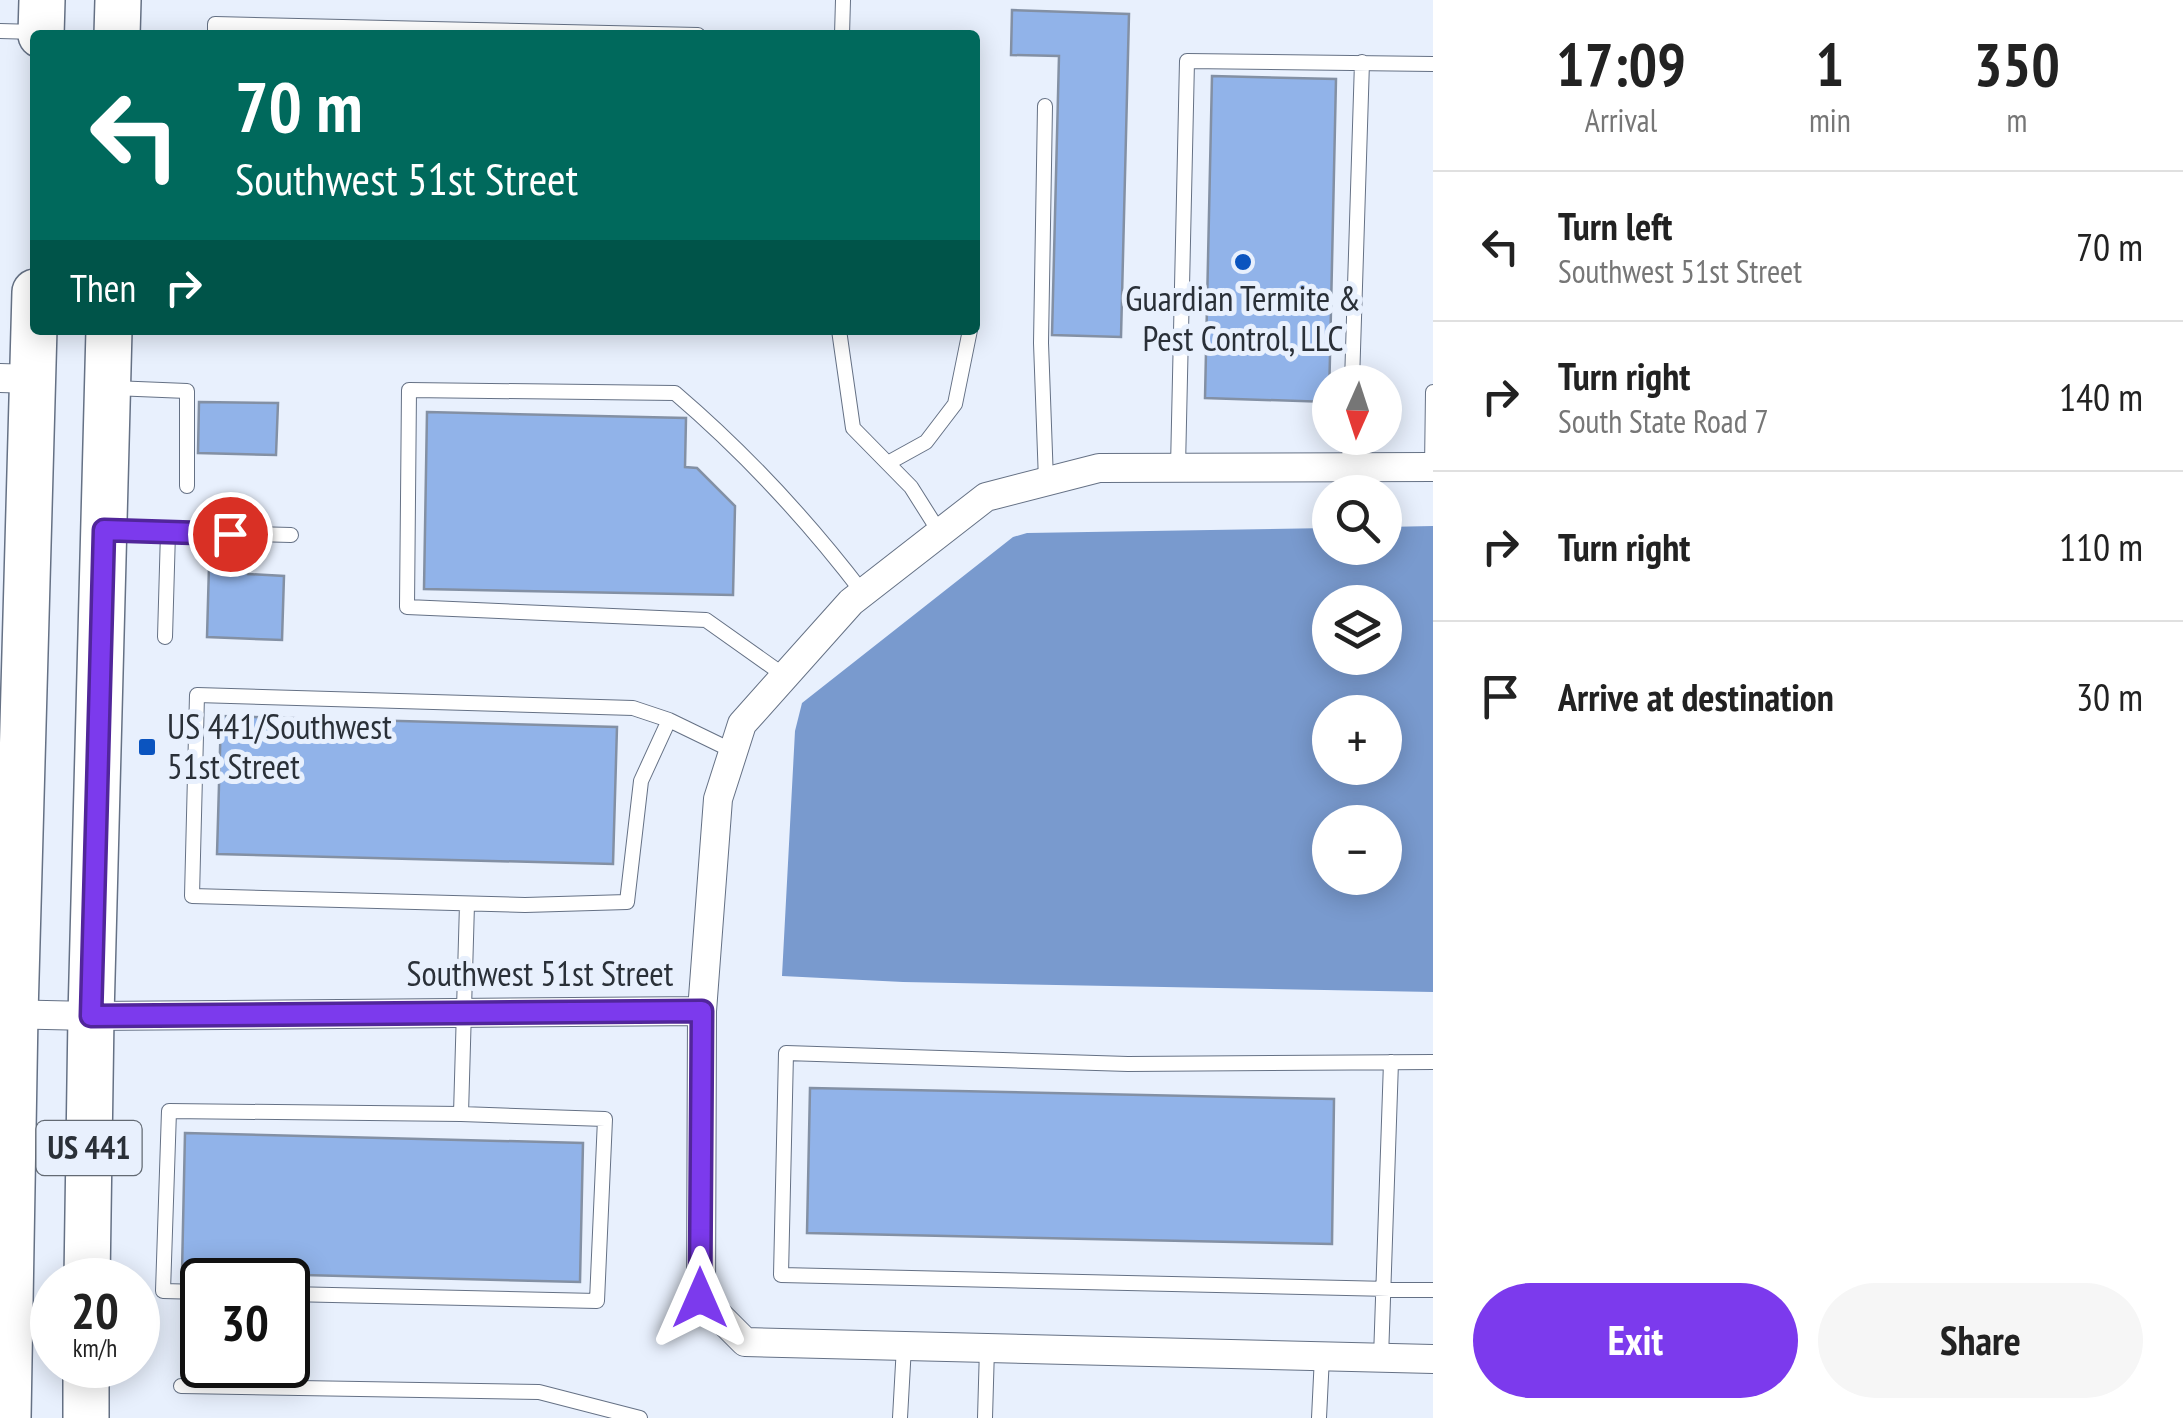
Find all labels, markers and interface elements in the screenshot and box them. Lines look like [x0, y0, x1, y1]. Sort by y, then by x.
text: 17:09 [1556, 25, 1686, 103]
text: 1 [1816, 25, 1844, 103]
text: 350 [1974, 25, 2060, 103]
text: 70 m [235, 61, 363, 151]
icon: left [70, 70, 200, 200]
text: Arrival [1585, 99, 1657, 141]
text: min [1809, 99, 1851, 141]
text: m [2006, 99, 2027, 141]
text: Southwest 51st Street [235, 149, 578, 207]
text: Turn left [1558, 201, 1672, 250]
icon: left [1473, 219, 1528, 274]
text: 70 m [2076, 222, 2143, 271]
text: Southwest 51st Street [1558, 250, 1802, 292]
marker: Guardian Termite & Pest Control, LLC [1232, 251, 1254, 273]
icon: right [156, 260, 211, 315]
text: Then [70, 263, 136, 312]
place label: Guardian Termite & Pest Control, LLC [1125, 275, 1361, 361]
text: Turn right [1558, 351, 1690, 400]
north arrow [1312, 365, 1402, 455]
map controls [1312, 365, 1402, 895]
icon: right [1473, 369, 1528, 424]
text: 140 m [2059, 372, 2143, 421]
text: South State Road 7 [1558, 400, 1769, 442]
button: search [1312, 475, 1402, 565]
pin [188, 492, 273, 577]
icon: arrive [203, 507, 258, 562]
icon: right [1473, 519, 1528, 574]
text: Turn right [1558, 522, 1690, 571]
text: 110 m [2059, 522, 2143, 571]
button: layers [1312, 585, 1402, 675]
icon: arrive [1473, 669, 1528, 724]
text: Arrive at destination [1558, 672, 1834, 721]
text: 30 m [2076, 672, 2143, 721]
button: + [1312, 695, 1402, 785]
place label: US 441/Southwest 51st Street [167, 703, 392, 789]
marker: US 441/Southwest 51st Street [136, 736, 158, 758]
button: − [1312, 805, 1402, 895]
street label: Southwest 51st Street [407, 950, 674, 996]
road number: US 441 [36, 1121, 142, 1175]
position arrow [648, 1246, 752, 1350]
speed limit sign: 30 [180, 1258, 310, 1388]
text: 20 [71, 1278, 119, 1343]
button: Exit [1473, 1283, 1798, 1398]
button: Share [1818, 1283, 2143, 1398]
text: km/h [73, 1332, 117, 1364]

